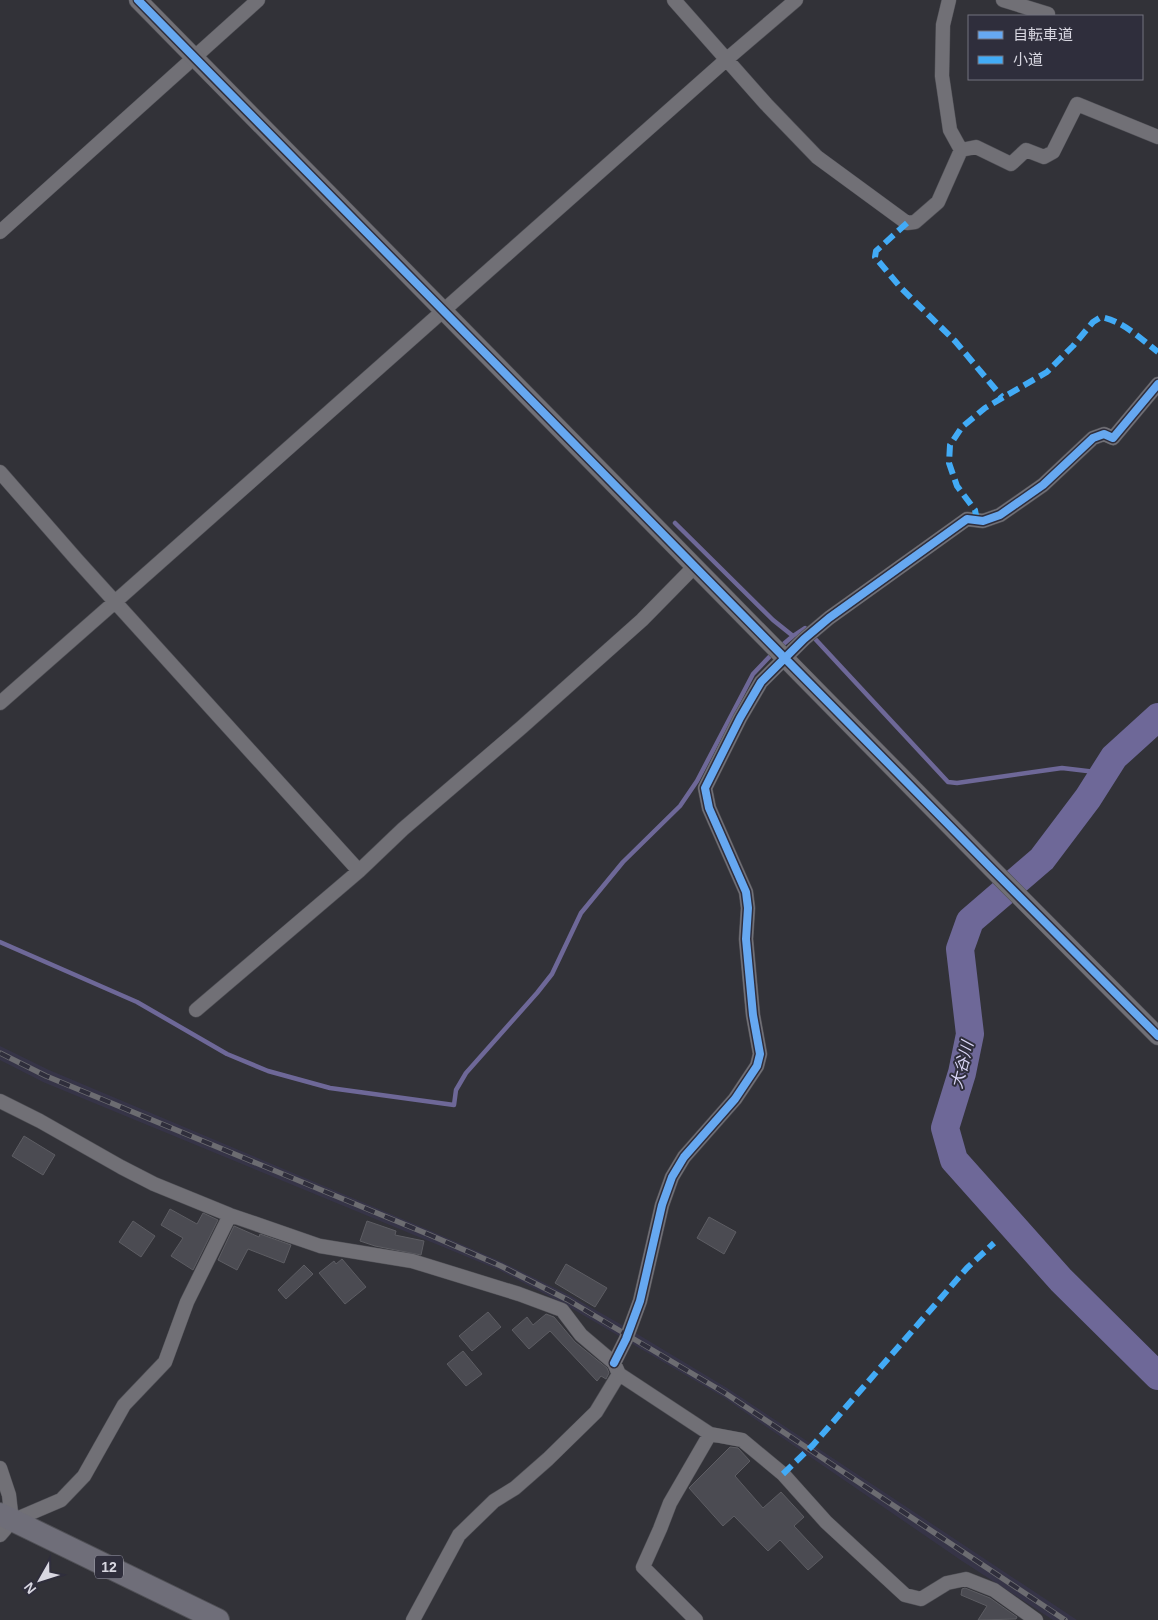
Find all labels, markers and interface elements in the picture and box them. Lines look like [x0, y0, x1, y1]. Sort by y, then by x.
legend [968, 15, 1143, 80]
text: 自転車道 [1013, 26, 1073, 43]
text: 小道 [1013, 51, 1043, 68]
water label: 大谷川 [948, 1038, 977, 1090]
north arrow [15, 1555, 65, 1605]
road number: 12 [95, 1555, 123, 1578]
text: N [20, 1579, 39, 1597]

